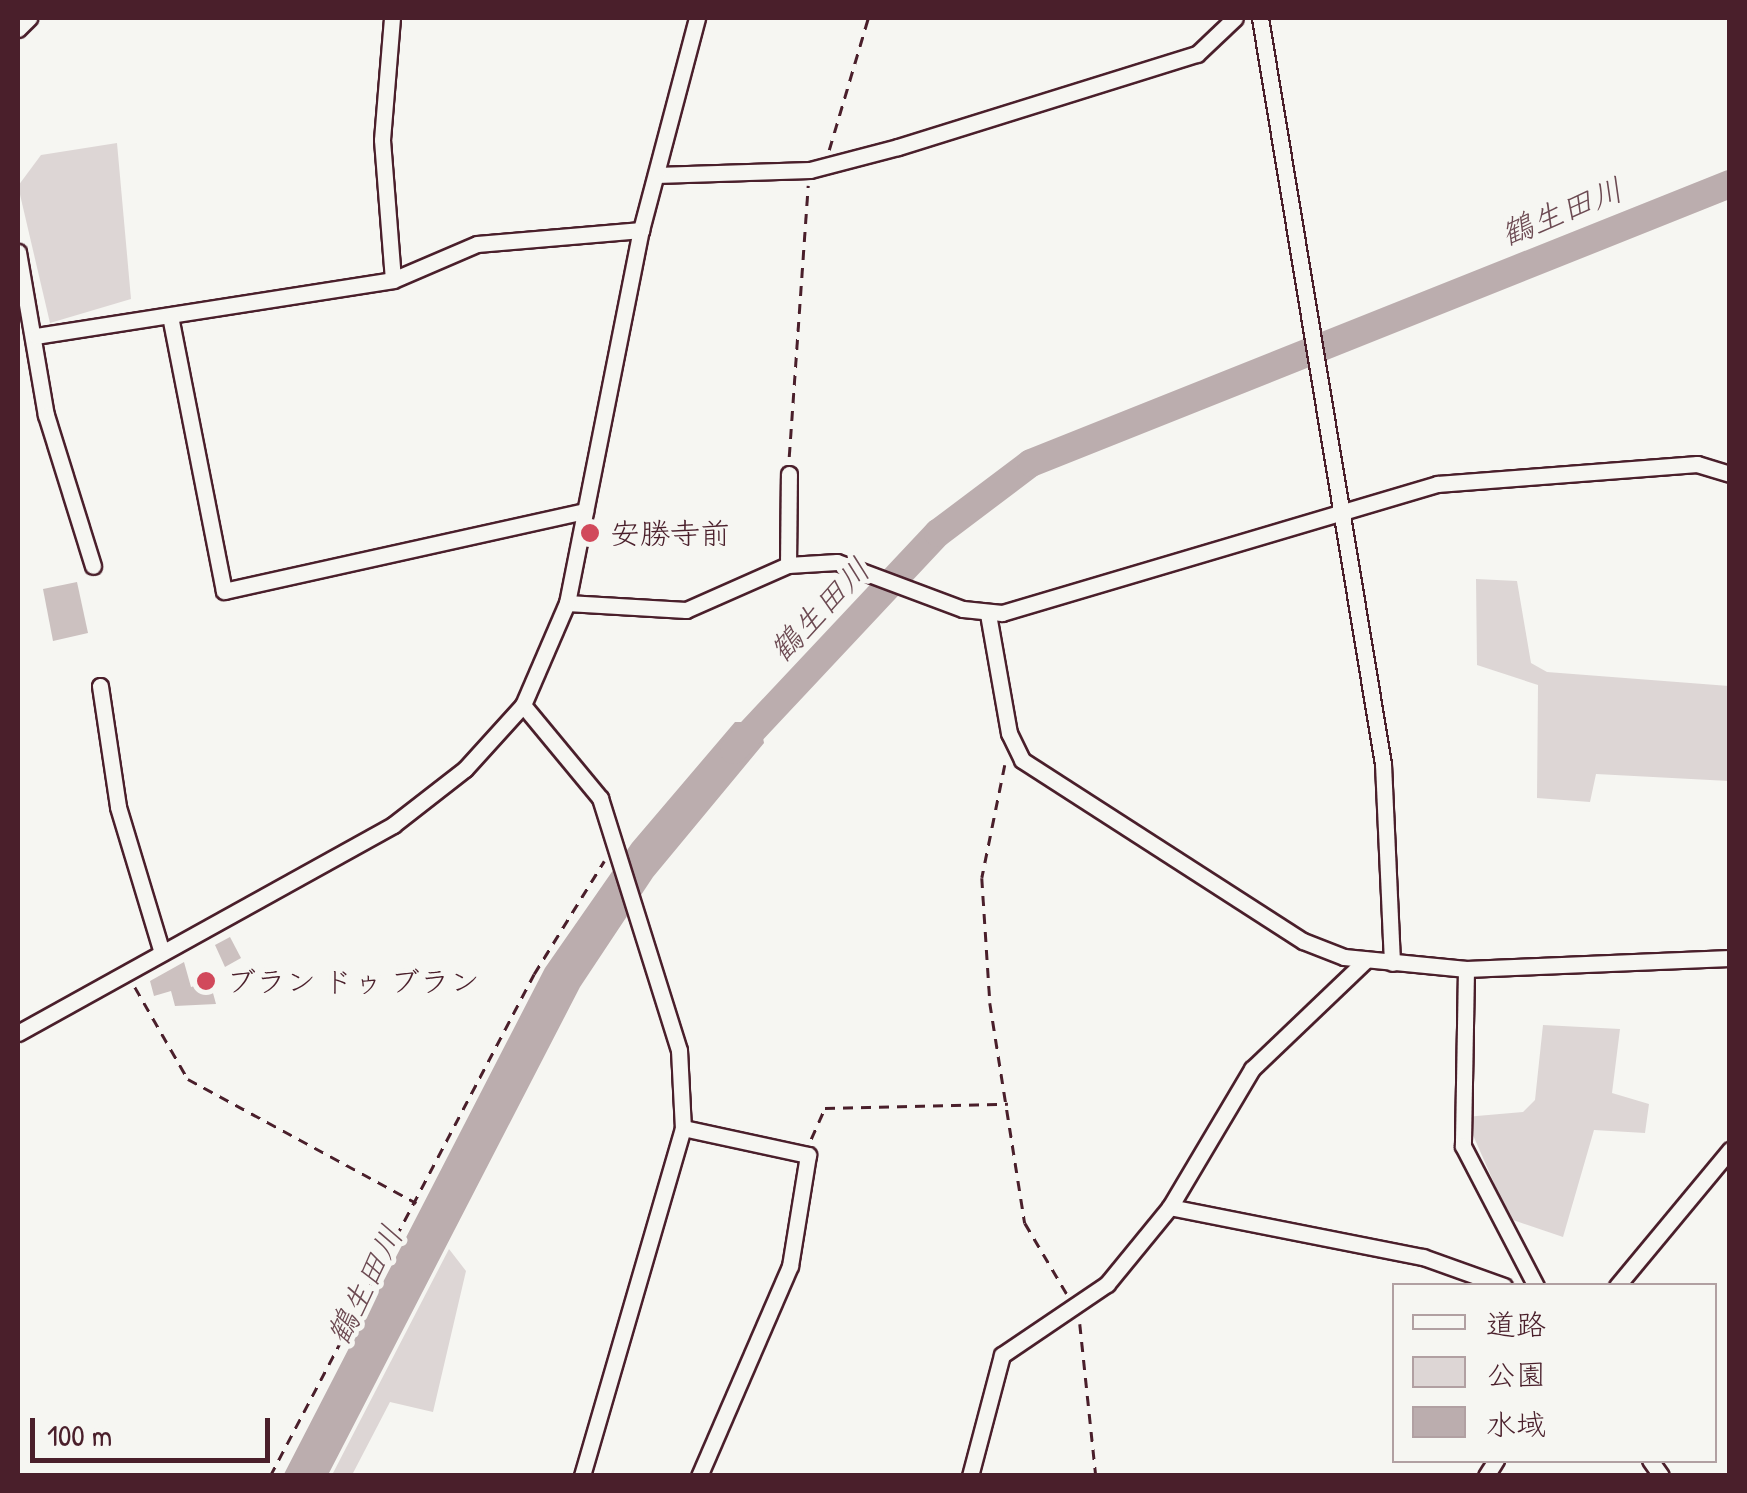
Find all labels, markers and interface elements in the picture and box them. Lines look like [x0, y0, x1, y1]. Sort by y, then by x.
water label: 鶴生田川 [1495, 170, 1629, 254]
place label: 安勝寺前 [610, 515, 730, 551]
marker: 安勝寺前 [579, 522, 601, 544]
water label: 鶴生田川 [762, 551, 878, 669]
place label: ブラン ドゥ ブラン [226, 963, 480, 999]
marker: ブラン ドゥ ブラン [195, 970, 217, 992]
water label: 鶴生田川 [319, 1219, 411, 1351]
legend [1392, 1283, 1717, 1463]
text: 道路 [1486, 1304, 1546, 1344]
text: 公園 [1486, 1354, 1546, 1394]
scale bar [35, 1398, 275, 1460]
text: 水域 [1486, 1404, 1546, 1444]
text: 100 m [47, 1415, 112, 1455]

